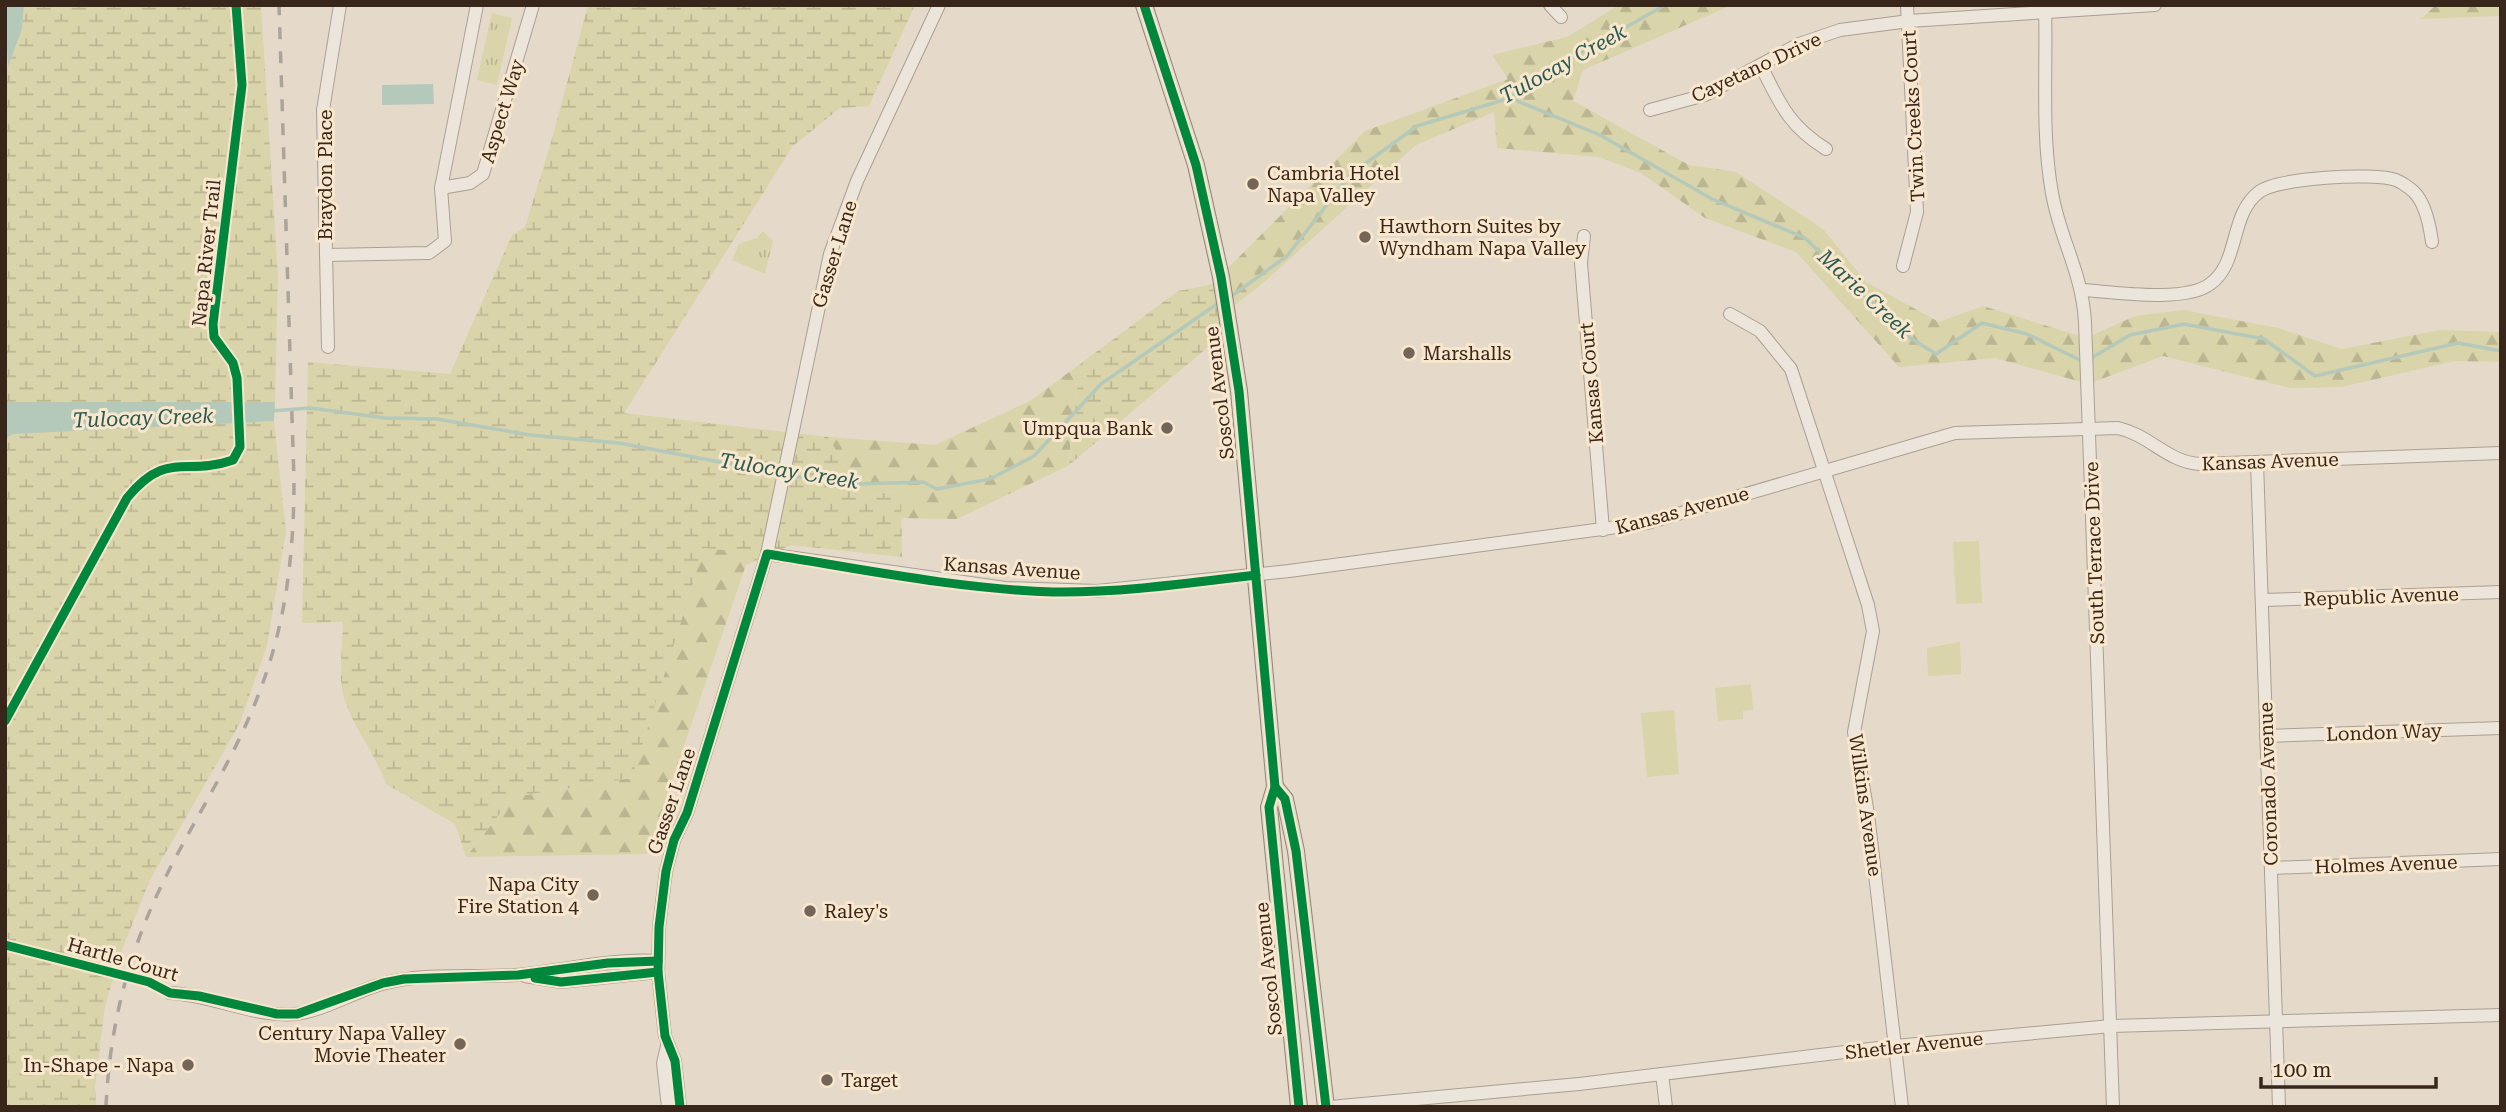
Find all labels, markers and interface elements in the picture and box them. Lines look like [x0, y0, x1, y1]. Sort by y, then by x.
water label: Tulocay Creek [1496, 19, 1631, 109]
street label: Cayetano Drive [1688, 27, 1825, 108]
street label: Twin Creeks Court [1898, 30, 1929, 202]
street label: Aspect Way [476, 56, 529, 166]
street label: Braydon Place [314, 109, 337, 241]
place label: Cambria Hotel Napa Valley [1267, 162, 1400, 207]
marker: Cambria Hotel Napa Valley [1245, 176, 1261, 192]
street label: Napa River Trail [187, 178, 226, 328]
street label: Gasser Lane [807, 198, 862, 311]
place label: Hawthorn Suites by Wyndham Napa Valley [1379, 215, 1587, 260]
marker: Hawthorn Suites by Wyndham Napa Valley [1357, 229, 1373, 245]
water label: Marie Creek [1812, 244, 1917, 344]
street label: Kansas Court [1575, 321, 1608, 445]
street label: Soscol Avenue [1200, 325, 1239, 461]
place label: Marshalls [1423, 342, 1511, 365]
marker: Marshalls [1401, 345, 1417, 361]
water label: Tulocay Creek [72, 404, 214, 432]
place label: Umpqua Bank [1022, 417, 1153, 440]
marker: Umpqua Bank [1159, 420, 1175, 436]
water label: Tulocay Creek [718, 448, 861, 494]
street label: Kansas Avenue [2201, 448, 2339, 475]
street label: South Terrace Drive [2080, 461, 2109, 645]
street label: Kansas Avenue [1613, 482, 1751, 539]
street label: Kansas Avenue [943, 552, 1081, 585]
street label: Republic Avenue [2303, 582, 2459, 611]
street label: Coronado Avenue [2254, 702, 2283, 866]
street label: London Way [2326, 719, 2443, 746]
street label: Wilkins Avenue [1844, 732, 1887, 878]
street label: Gasser Lane [642, 745, 700, 857]
street label: Holmes Avenue [2314, 851, 2458, 878]
place label: Napa City Fire Station 4 [457, 873, 580, 918]
marker: Napa City Fire Station 4 [585, 887, 601, 903]
place label: Raley's [824, 900, 888, 923]
street label: Soscol Avenue [1250, 901, 1287, 1037]
marker: Raley's [802, 903, 818, 919]
street label: Hartle Court [65, 933, 181, 986]
place label: Century Napa Valley Movie Theater [258, 1022, 447, 1067]
street label: Shetler Avenue [1844, 1027, 1984, 1064]
marker: Century Napa Valley Movie Theater [452, 1036, 468, 1052]
scale bar [2261, 1046, 2436, 1090]
place label: In-Shape - Napa [23, 1054, 175, 1077]
marker: In-Shape - Napa [180, 1057, 196, 1073]
text: 100 m [2272, 1058, 2332, 1082]
place label: Target [841, 1069, 898, 1092]
marker: Target [819, 1072, 835, 1088]

